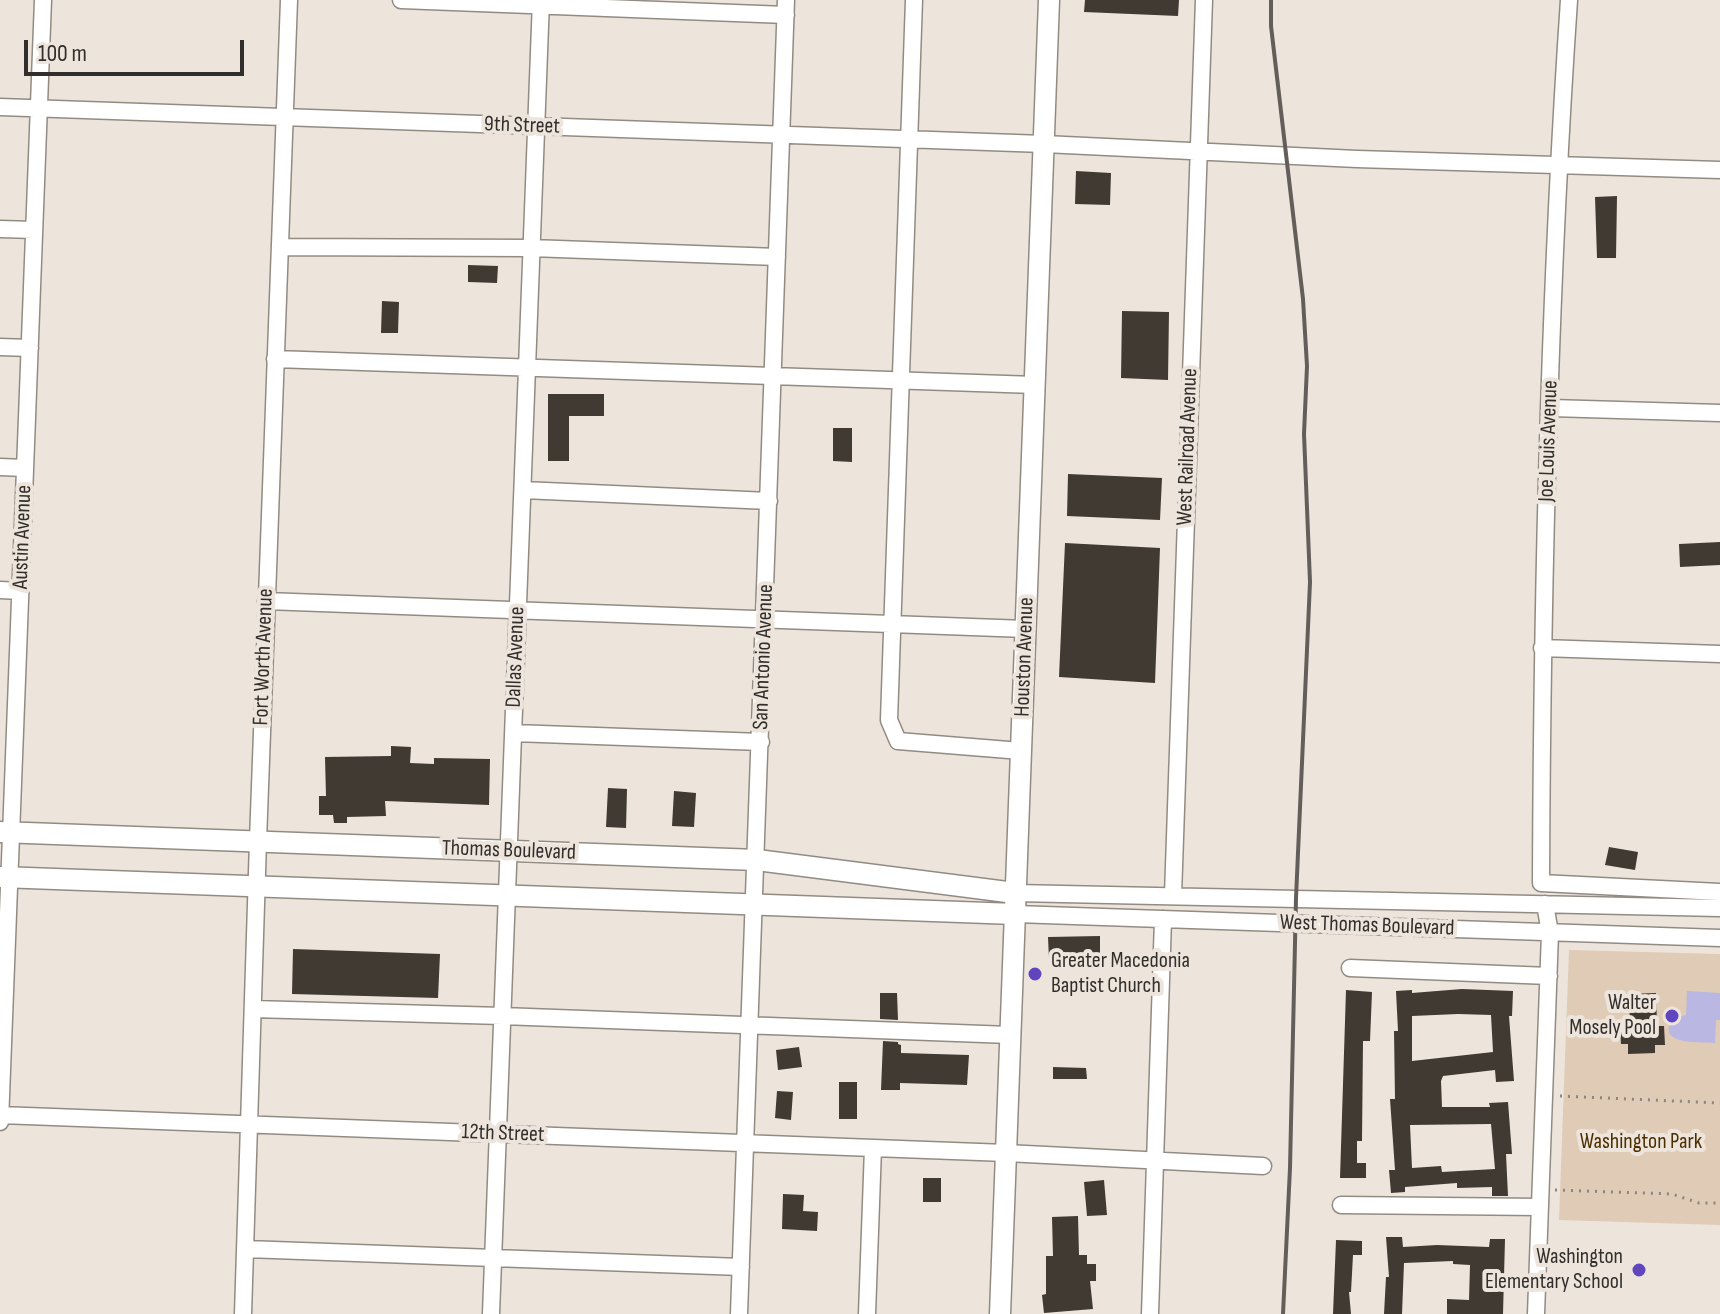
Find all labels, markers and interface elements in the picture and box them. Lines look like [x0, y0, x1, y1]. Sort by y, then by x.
scale bar [28, 24, 248, 74]
text: 100 m [38, 39, 87, 68]
street label: 9th Street [484, 111, 560, 141]
street label: West Railroad Avenue [1172, 368, 1204, 526]
street label: Joe Louis Avenue [1534, 380, 1564, 502]
street label: Austin Avenue [8, 485, 38, 589]
street label: San Antonio Avenue [748, 584, 780, 730]
street label: Fort Worth Avenue [248, 588, 280, 726]
street label: Houston Avenue [1010, 597, 1040, 717]
street label: Dallas Avenue [501, 606, 531, 708]
street label: Thomas Boulevard [442, 835, 576, 867]
street label: West Thomas Boulevard [1279, 910, 1455, 942]
place label: Greater Macedonia Baptist Church [1051, 948, 1190, 1000]
marker: Greater Macedonia Baptist Church [1026, 965, 1044, 983]
place label: Walter Mosely Pool [1569, 990, 1656, 1042]
marker: Walter Mosely Pool [1663, 1007, 1681, 1025]
street label: 12th Street [461, 1119, 545, 1149]
park label: Washington Park [1580, 1129, 1702, 1155]
place label: Washington Elementary School [1485, 1244, 1623, 1296]
marker: Washington Elementary School [1630, 1261, 1648, 1279]

